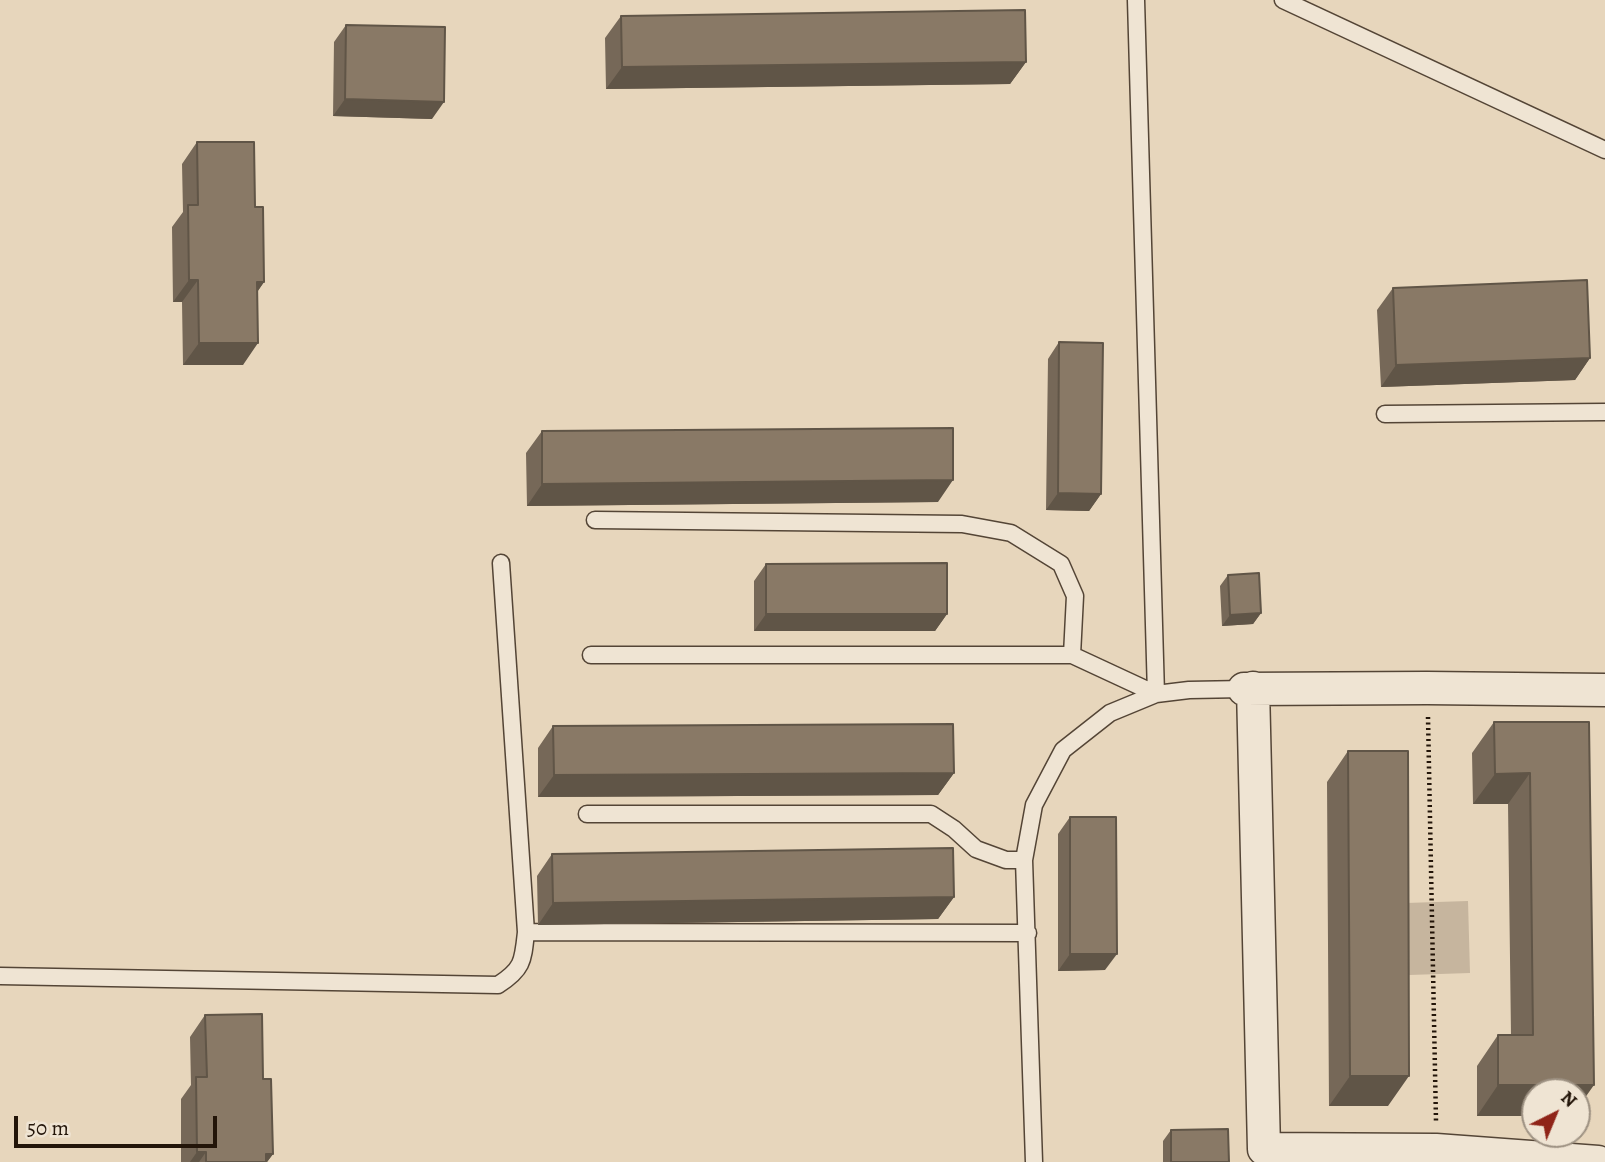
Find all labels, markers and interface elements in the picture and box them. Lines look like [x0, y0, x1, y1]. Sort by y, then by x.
north arrow [1521, 1078, 1591, 1148]
text: N [1555, 1085, 1583, 1113]
scale bar [18, 1102, 220, 1146]
text: 50 m [27, 1114, 69, 1142]

